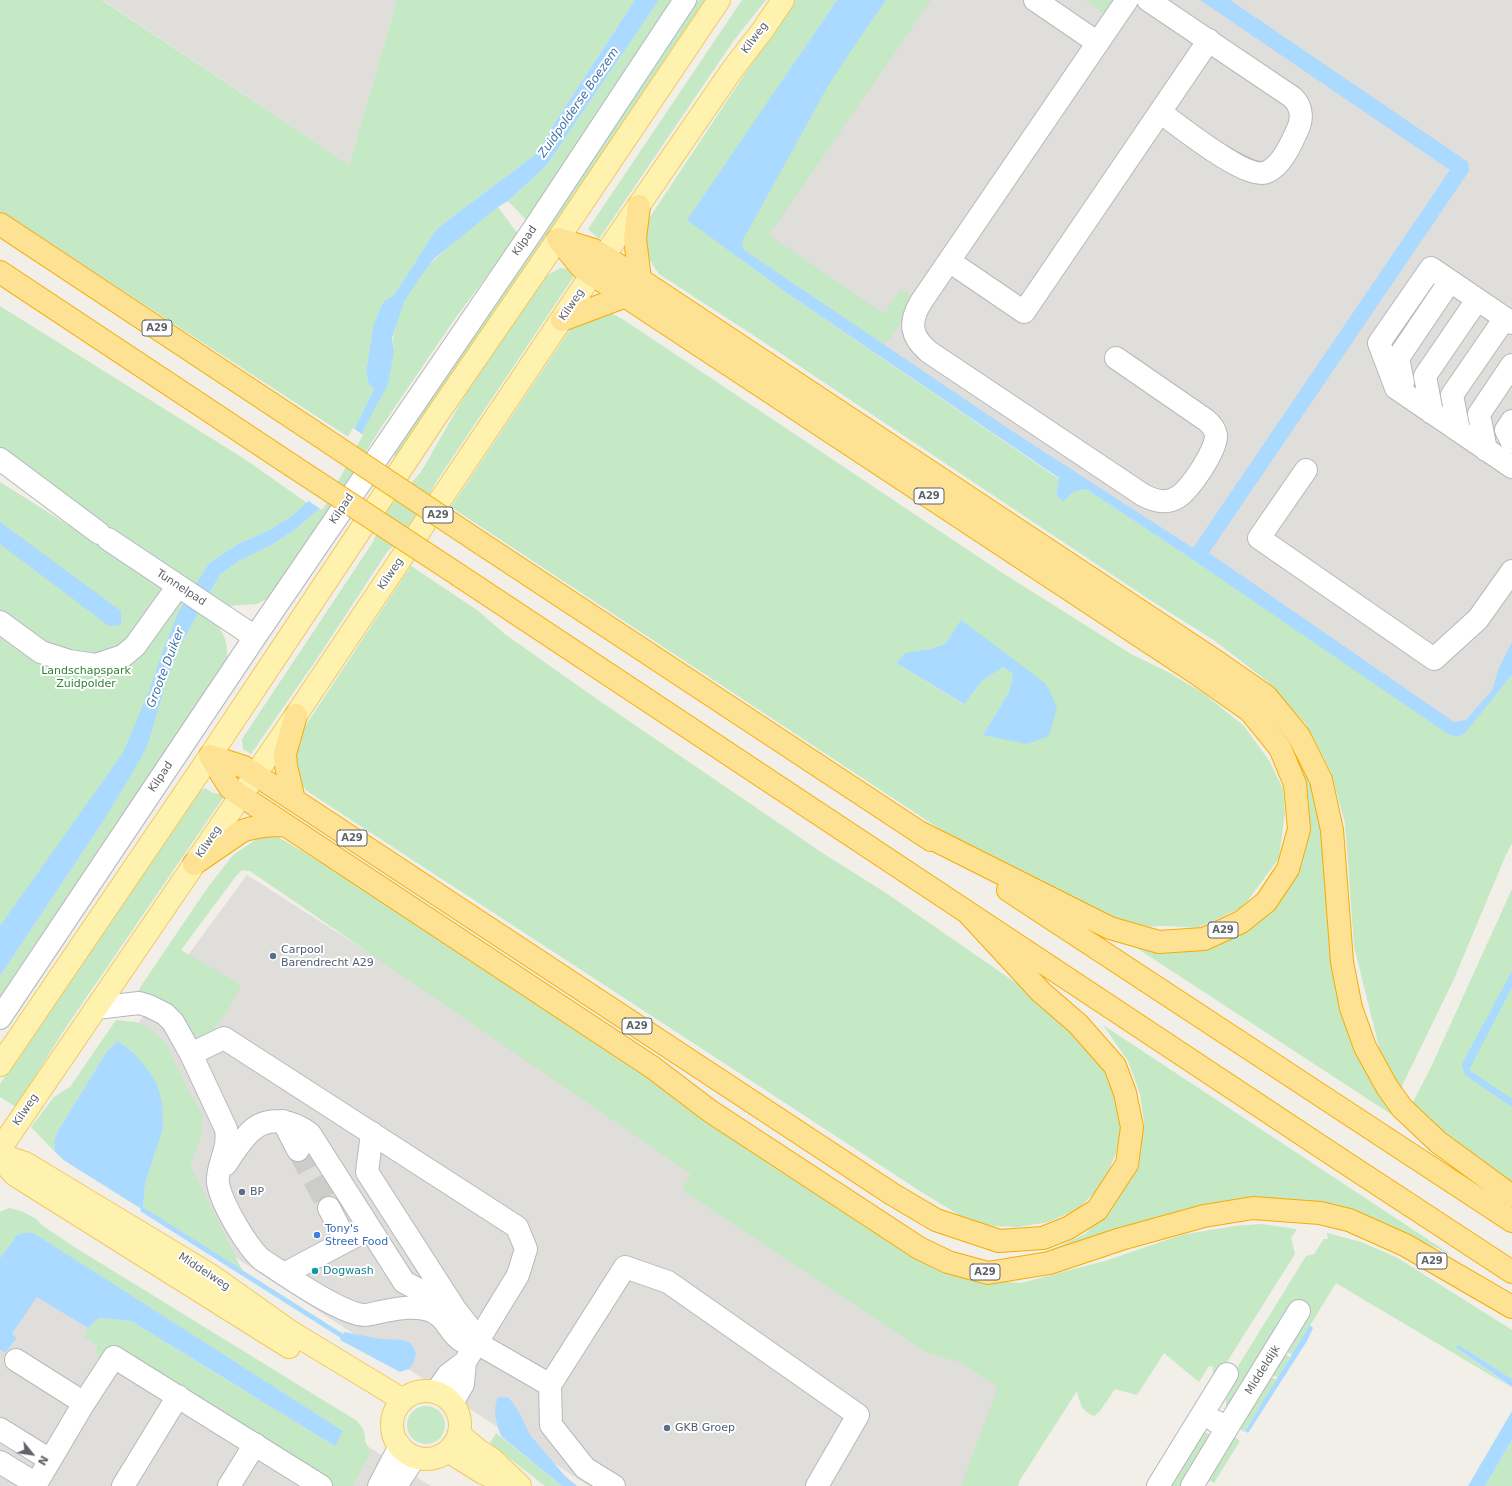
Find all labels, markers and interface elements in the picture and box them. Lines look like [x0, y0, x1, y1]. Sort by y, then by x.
street label: Kilweg [739, 20, 771, 56]
water label: Zuidpolderse Boezem [536, 45, 622, 161]
street label: Kilpad [510, 223, 540, 259]
street label: Kilweg [556, 286, 588, 324]
road number: A29 [142, 320, 172, 336]
road number: A29 [914, 488, 944, 504]
street label: Kilpad [327, 491, 357, 527]
road number: A29 [423, 507, 453, 523]
street label: Kilweg [375, 555, 407, 593]
street label: Tunnelpad [154, 567, 208, 609]
water label: Groote Duiker [144, 626, 188, 710]
park label: Landschapspark Zuidpolder [41, 664, 131, 690]
street label: Kilpad [146, 759, 176, 795]
street label: Kilweg [193, 823, 225, 861]
road number: A29 [337, 830, 367, 846]
road number: A29 [1208, 922, 1238, 938]
place label: Carpool Barendrecht A29 [281, 943, 374, 969]
marker: Carpool Barendrecht A29 [268, 951, 278, 961]
road number: A29 [622, 1018, 652, 1034]
street label: Kilweg [10, 1091, 42, 1129]
place label: BP [250, 1185, 264, 1199]
marker: BP [237, 1187, 247, 1197]
place label: Tony's Street Food [325, 1222, 388, 1248]
marker: Tony's Street Food [312, 1230, 322, 1240]
street label: Middelweg [176, 1250, 232, 1294]
road number: A29 [1417, 1253, 1447, 1269]
place label: Dogwash [323, 1264, 374, 1278]
road number: A29 [970, 1264, 1000, 1280]
marker: Dogwash [310, 1266, 320, 1276]
street label: Middeldijk [1243, 1343, 1283, 1397]
place label: GKB Groep [675, 1421, 735, 1435]
marker: GKB Groep [662, 1423, 672, 1433]
north arrow [12, 1434, 52, 1474]
text: N [35, 1453, 51, 1467]

